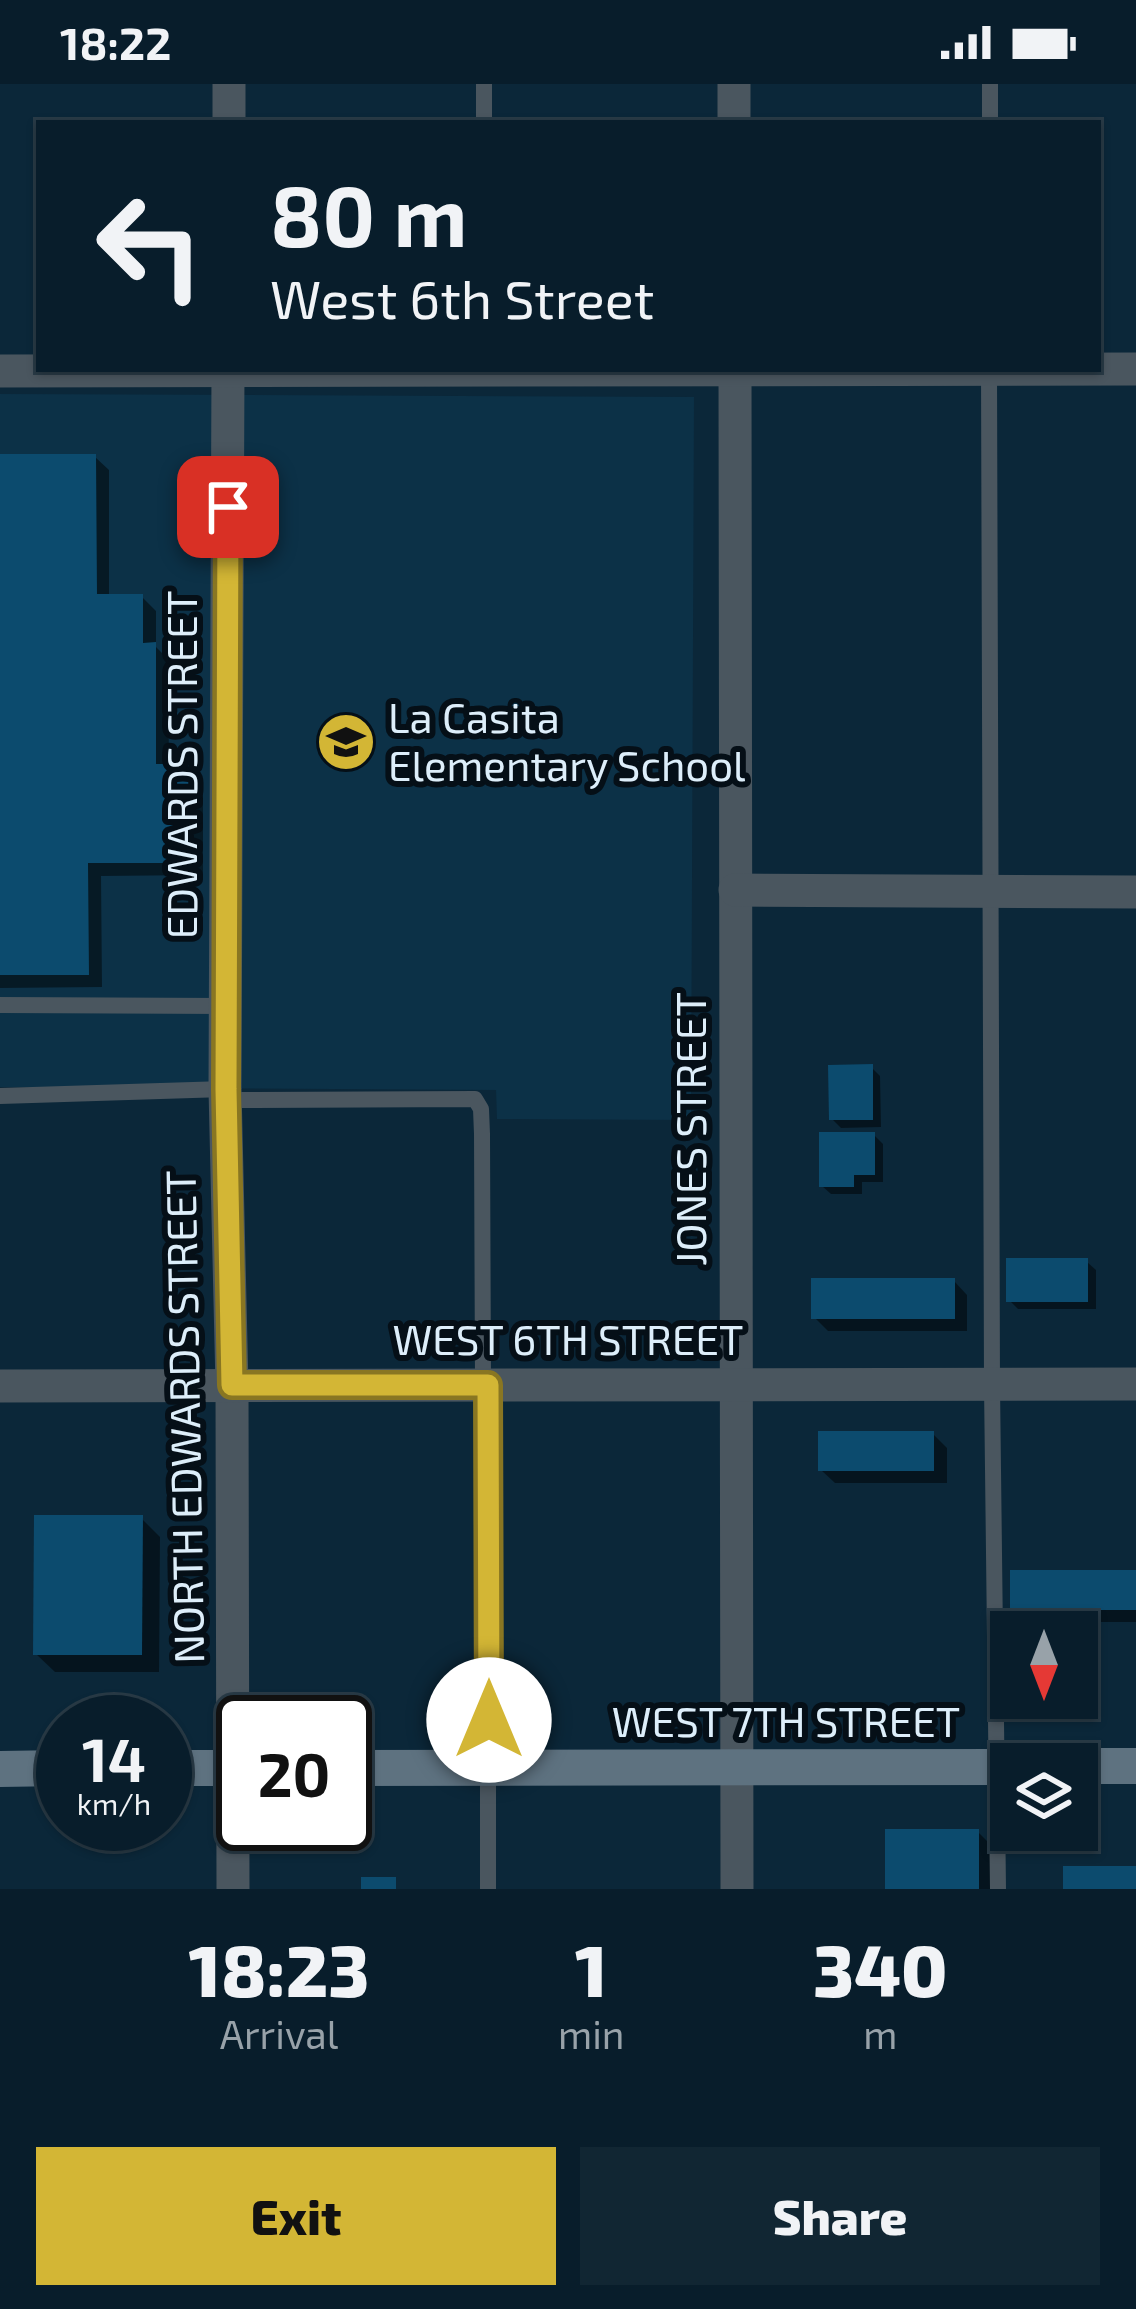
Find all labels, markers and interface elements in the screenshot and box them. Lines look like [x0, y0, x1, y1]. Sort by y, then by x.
text: 18:22 [60, 15, 171, 69]
text: 80 m [270, 163, 467, 264]
icon: left [72, 168, 228, 324]
text: West 6th Street [270, 265, 654, 330]
pin [177, 456, 279, 558]
icon: arrive [195, 474, 261, 540]
street label: EDWARDS STREET [155, 591, 205, 939]
place label: La Casita Elementary School [388, 691, 746, 789]
school or university icon: La Casita Elementary School [315, 711, 377, 773]
street label: JONES STREET [664, 992, 714, 1266]
street label: NORTH EDWARDS STREET [154, 1170, 212, 1664]
street label: WEST 6TH STREET [393, 1313, 743, 1363]
north arrow [990, 1611, 1098, 1719]
map controls [990, 1611, 1098, 1851]
position arrow [426, 1657, 552, 1783]
speed limit sign: 20 [216, 1695, 372, 1851]
street label: WEST 7TH STREET [612, 1695, 960, 1745]
text: 14 [82, 1722, 146, 1794]
button: layers [990, 1743, 1098, 1851]
text: km/h [77, 1785, 151, 1821]
text: 18:23 [188, 1925, 370, 2011]
text: 1 [575, 1925, 608, 2011]
text: 340 [813, 1925, 948, 2011]
text: Arrival [220, 2010, 338, 2057]
text: min [558, 2010, 625, 2057]
text: m [863, 2010, 897, 2057]
button: Exit [36, 2147, 556, 2285]
button: Share [580, 2147, 1100, 2285]

